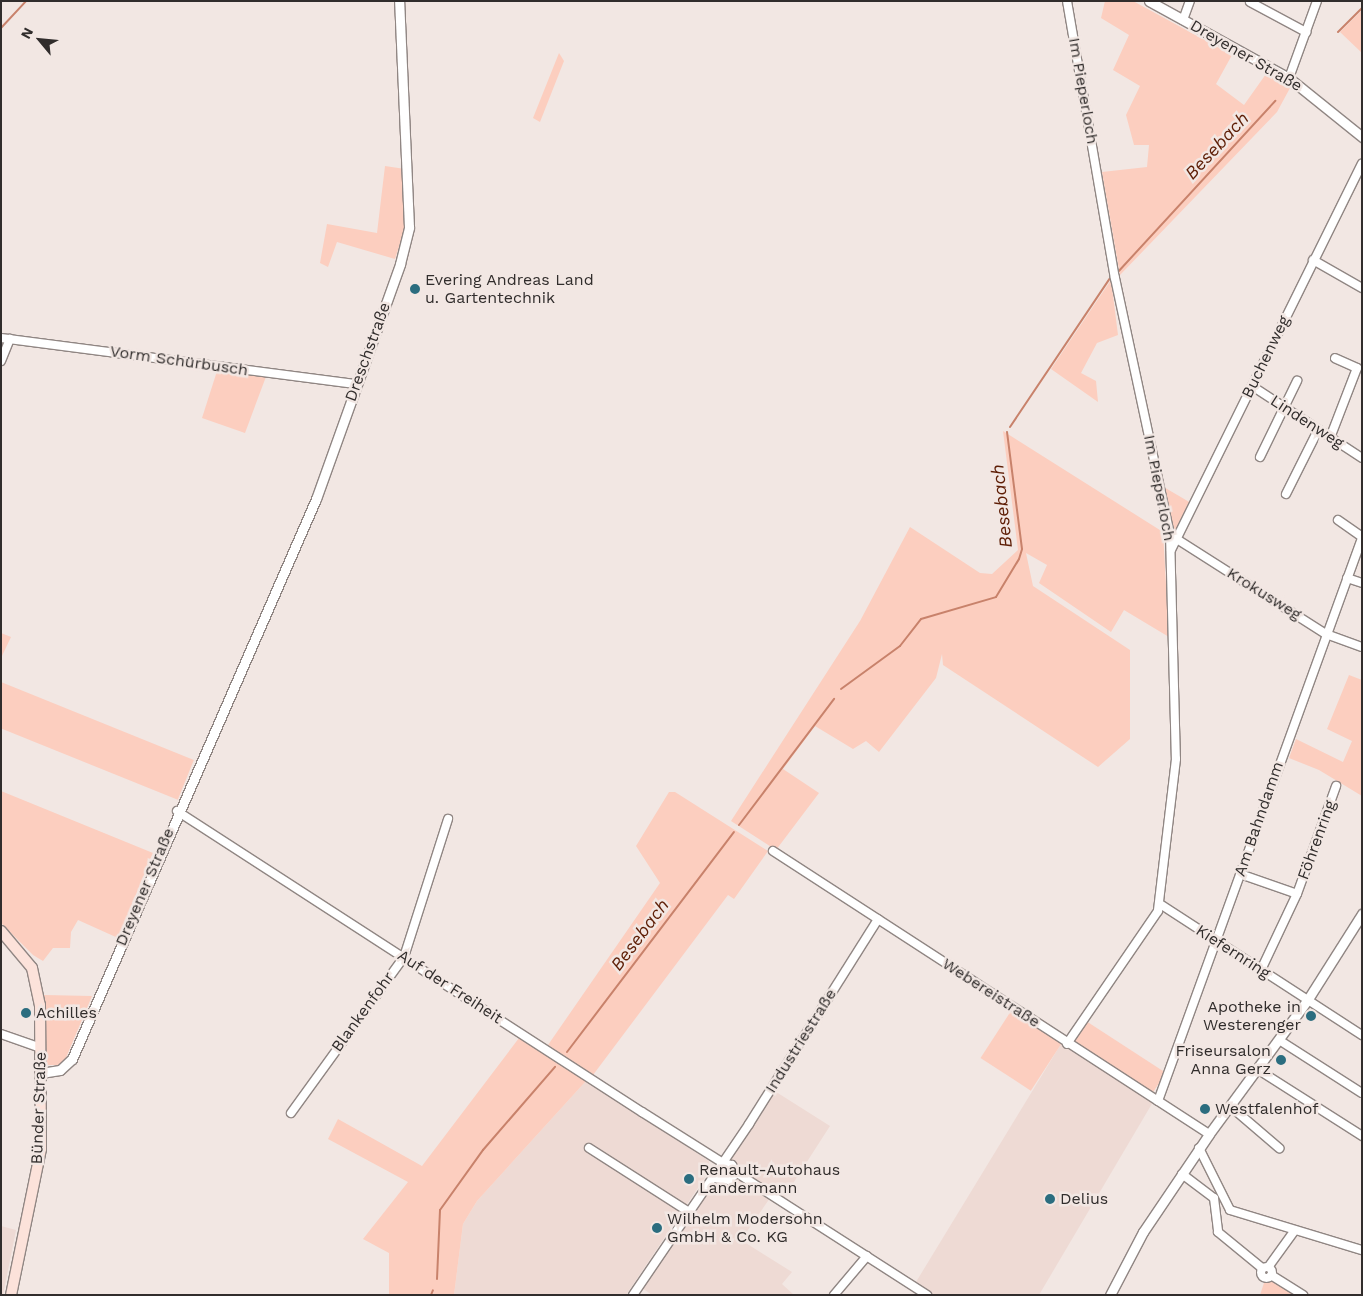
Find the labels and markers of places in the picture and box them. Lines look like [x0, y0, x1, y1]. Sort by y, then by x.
place label: Evering Andreas Land u. Gartentechnik [425, 270, 594, 308]
marker: Evering Andreas Land u. Gartentechnik [409, 283, 421, 295]
place label: Apotheke in Westerenger [1203, 997, 1301, 1035]
place label: Achilles [36, 1003, 97, 1023]
marker: Achilles [20, 1007, 32, 1019]
marker: Apotheke in Westerenger [1305, 1010, 1317, 1022]
place label: Friseursalon Anna Gerz [1175, 1041, 1271, 1079]
marker: Friseursalon Anna Gerz [1275, 1054, 1287, 1066]
place label: Westfalenhof [1215, 1099, 1318, 1119]
marker: Westfalenhof [1199, 1103, 1211, 1115]
place label: Renault-Autohaus Landermann [699, 1160, 840, 1198]
marker: Renault-Autohaus Landermann [683, 1173, 695, 1185]
place label: Delius [1060, 1189, 1108, 1209]
marker: Delius [1044, 1193, 1056, 1205]
place label: Wilhelm Modersohn GmbH & Co. KG [667, 1209, 823, 1247]
marker: Wilhelm Modersohn GmbH & Co. KG [651, 1222, 663, 1234]

